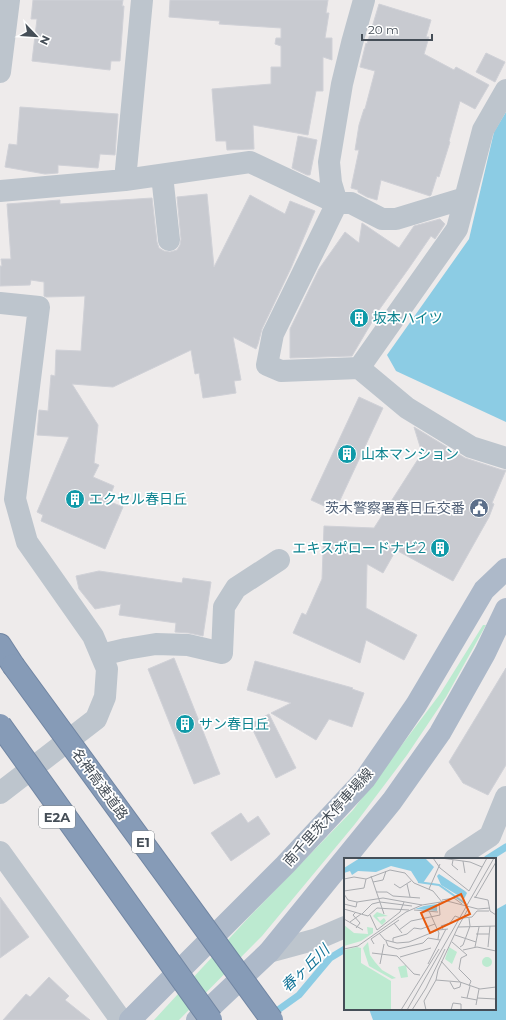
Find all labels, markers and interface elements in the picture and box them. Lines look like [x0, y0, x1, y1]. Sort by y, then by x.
north arrow [16, 16, 56, 56]
scale bar [362, 16, 432, 42]
text: 20 m [368, 22, 399, 37]
text: N [37, 33, 53, 47]
building icon: 坂本ハイツ [348, 307, 370, 329]
place label: 坂本ハイツ [373, 309, 443, 327]
building icon: 山本マンション [336, 443, 358, 465]
place label: 山本マンション [361, 445, 459, 463]
building icon: エクセル春日丘 [64, 488, 86, 510]
place label: エクセル春日丘 [89, 490, 187, 508]
public building icon: 茨木警察署春日丘交番 [468, 497, 490, 519]
place label: 茨木警察署春日丘交番 [325, 499, 465, 517]
building icon: エキスポロードナビ2 [429, 537, 451, 559]
place label: エキスポロードナビ2 [292, 539, 426, 557]
building icon: サン春日丘 [174, 713, 196, 735]
place label: サン春日丘 [199, 715, 269, 733]
street label: 名神高速道路 [68, 745, 132, 823]
street label: 南千里茨木停車場線 [279, 764, 377, 870]
road number: E2A [39, 806, 75, 828]
road number: E1 [132, 831, 154, 853]
inset map [344, 858, 496, 1010]
water label: 春ヶ丘川 [277, 939, 335, 996]

